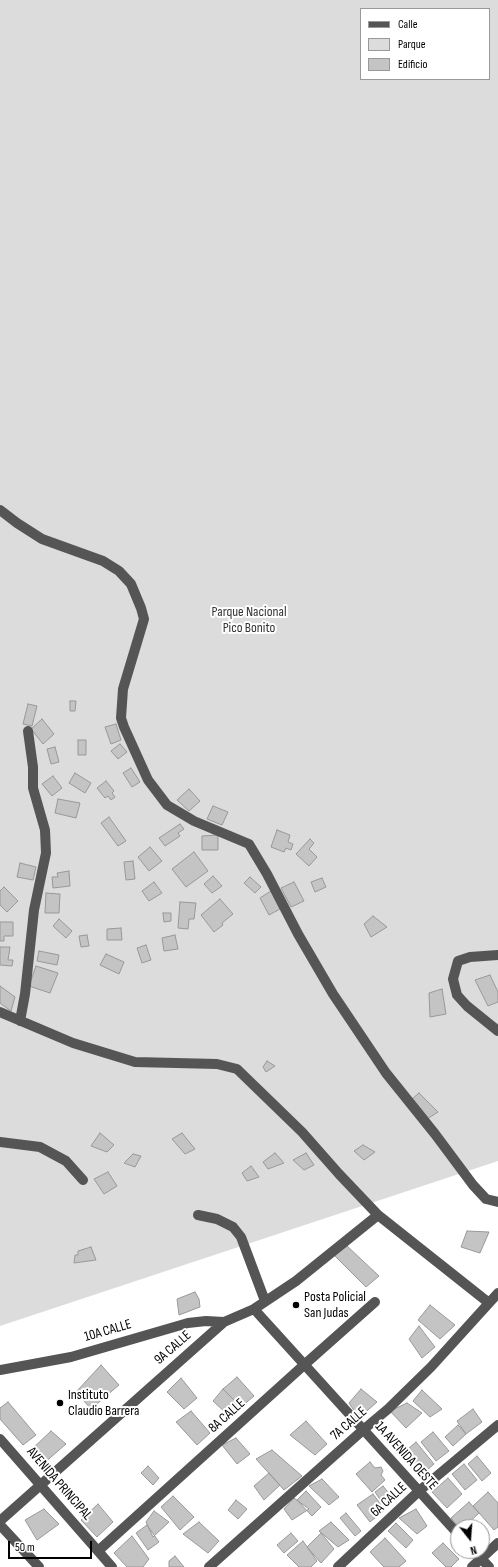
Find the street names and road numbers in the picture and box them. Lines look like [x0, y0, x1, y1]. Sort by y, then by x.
street label: 10A CALLE [83, 1316, 133, 1346]
street label: 9A CALLE [151, 1327, 195, 1369]
street label: 8A CALLE [205, 1395, 249, 1437]
street label: 7A CALLE [327, 1404, 371, 1444]
street label: 1A AVENIDA OESTE [371, 1418, 441, 1494]
street label: AVENIDA PRINCIPAL [23, 1444, 95, 1524]
street label: 6A CALLE [367, 1479, 411, 1521]

